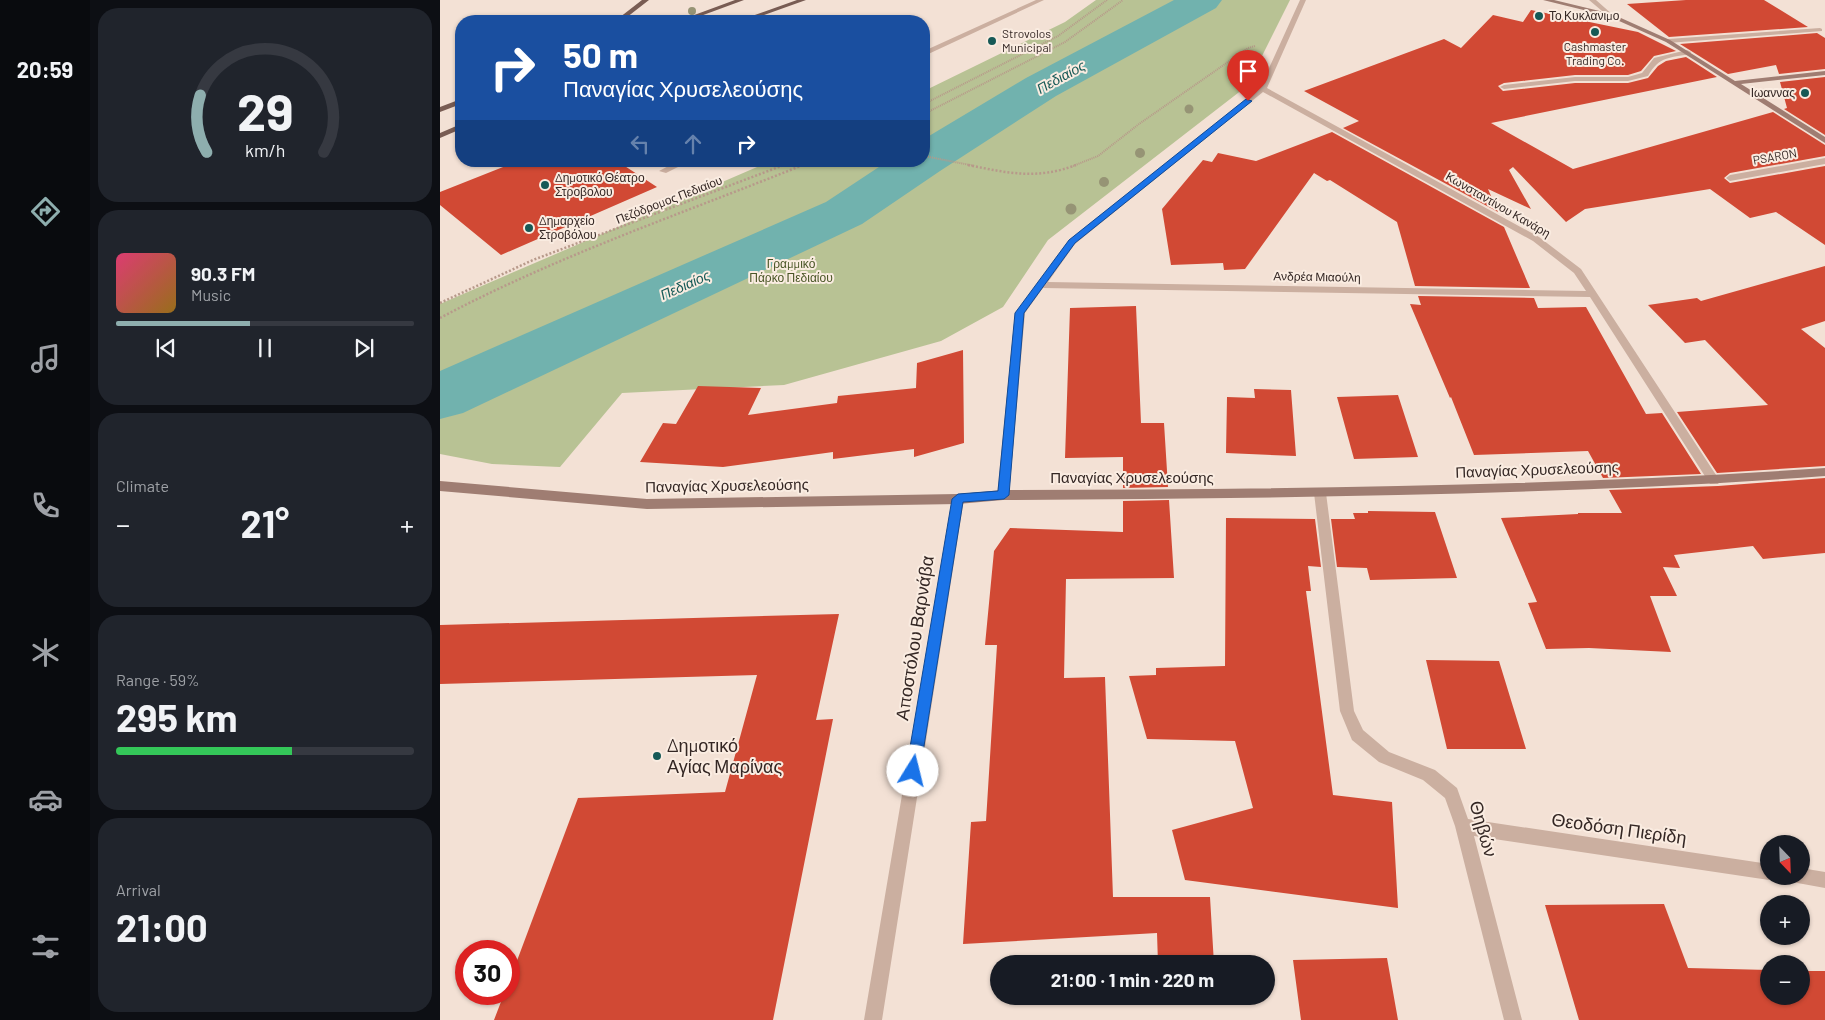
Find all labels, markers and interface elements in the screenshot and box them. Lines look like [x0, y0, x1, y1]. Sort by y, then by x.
place label: Το Κυκλανιμο [1549, 8, 1620, 22]
marker: Το Κυκλανιμο [1533, 10, 1545, 22]
place label: Strovolos Municipal [1002, 26, 1051, 54]
marker: Cashmaster Trading Co. [1589, 26, 1601, 38]
text: 50 m [563, 33, 638, 75]
icon: right [480, 35, 545, 100]
marker: Strovolos Municipal [986, 35, 998, 47]
place label: Cashmaster Trading Co. [1564, 39, 1627, 67]
pin [1227, 50, 1269, 101]
text: 20:59 [17, 56, 73, 82]
water label: Πεδιαίος [1034, 56, 1088, 97]
icon: arrive [1234, 57, 1262, 85]
text: Παναγίας Χρυσελεούσης [563, 75, 803, 101]
text: 29 [237, 79, 293, 141]
place label: Ιωαννας [1751, 85, 1795, 100]
marker: Ιωαννας [1799, 87, 1811, 99]
icon: left [626, 130, 654, 158]
icon: ahead [679, 130, 707, 158]
icon: right [732, 130, 760, 158]
text: km/h [245, 139, 285, 161]
street label: PSARON [1752, 145, 1798, 167]
street label: Κωνσταντίνου Κανάρη [1443, 168, 1553, 241]
place label: Δημοτικό Θέατρο Στροβολου [555, 170, 645, 199]
street label: Πεζόδρομος Πεδιαίου [613, 172, 724, 227]
marker: Δημοτικό Θέατρο Στροβολου [539, 179, 551, 191]
icon: directions [28, 194, 63, 229]
place label: Δημαρχείο Στροβόλου [539, 213, 597, 242]
marker: Δημαρχείο Στροβόλου [523, 222, 535, 234]
park label: Γραμμικό Πάρκο Πεδιαίου [749, 256, 833, 285]
text: 90.3 FM [191, 262, 255, 285]
water label: Πεδιαίος [657, 266, 713, 303]
street label: Ανδρέα Μιαούλη [1273, 268, 1361, 285]
text: Music [191, 285, 231, 304]
icon: previous [152, 334, 180, 362]
icon: pause [251, 334, 279, 362]
icon: next [350, 334, 378, 362]
icon: music [28, 341, 63, 376]
street label: Παναγίας Χρυσελεούσης [1455, 457, 1619, 481]
street label: Παναγίας Χρυσελεούσης [1050, 468, 1214, 486]
street label: Παναγίας Χρυσελεούσης [645, 475, 809, 495]
text: Climate [116, 476, 169, 495]
icon: phone [28, 488, 63, 523]
text: 21° [241, 500, 289, 546]
text: − [116, 507, 130, 541]
text: + [400, 507, 414, 541]
street label: Αποστόλου Βαρνάβα [890, 554, 938, 722]
icon: climate [28, 635, 63, 670]
text: Range · 59% [116, 670, 200, 689]
text: 295 km [116, 694, 238, 740]
place label: Δημοτικό Αγίας Μαρίνας [667, 734, 782, 777]
position arrow [886, 744, 938, 796]
marker: Δημοτικό Αγίας Μαρίνας [651, 750, 663, 762]
icon: car [28, 782, 63, 817]
street label: Θηβών [1465, 798, 1502, 859]
street label: Θεοδόση Πιερίδη [1550, 808, 1688, 848]
north arrow [1760, 835, 1810, 885]
map controls [1760, 835, 1810, 1005]
text: Arrival [116, 880, 161, 899]
button: + [1760, 895, 1810, 945]
text: 21:00 [116, 904, 208, 950]
icon: filters [28, 929, 63, 964]
speed limit sign: 30 [455, 940, 520, 1005]
button: − [1760, 955, 1810, 1005]
text: 21:00 · 1 min · 220 m [1051, 968, 1214, 991]

